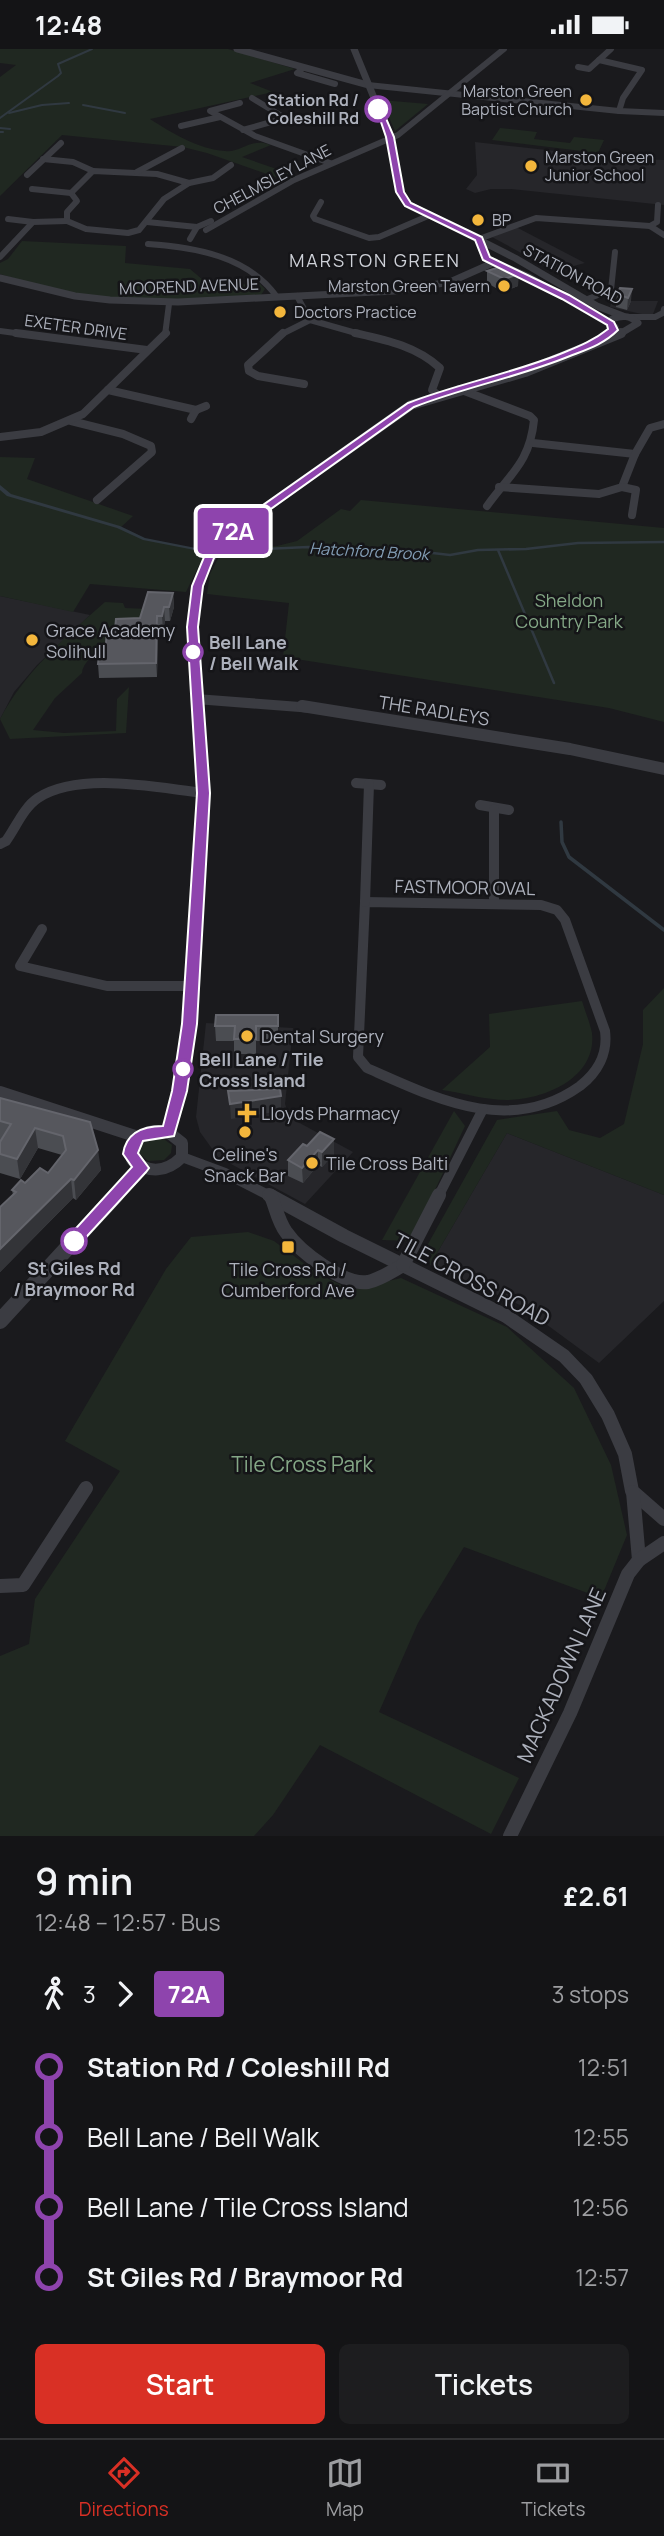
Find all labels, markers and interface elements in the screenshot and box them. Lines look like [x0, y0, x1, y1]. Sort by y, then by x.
text: 12:48 [35, 7, 103, 43]
place label: Marston Green Baptist Church [461, 80, 572, 120]
place label: Station Rd / Coleshill Rd [267, 89, 359, 129]
marker: Marston Green Baptist Church [578, 92, 594, 108]
marker: Station Rd / Coleshill Rd [365, 96, 391, 122]
street label: CHELMSLEY LANE [209, 139, 335, 219]
place label: Marston Green Junior School [545, 146, 654, 186]
marker: Marston Green Junior School [523, 158, 539, 174]
place label: BP [492, 209, 512, 231]
marker: BP [470, 212, 486, 228]
street label: STATION ROAD [519, 239, 627, 310]
district label: MARSTON GREEN [289, 248, 461, 272]
street label: MOOREND AVENUE [119, 273, 259, 299]
place label: Marston Green Tavern [328, 275, 490, 297]
marker: Marston Green Tavern [496, 278, 512, 294]
place label: Doctors Practice [294, 301, 417, 323]
marker: Doctors Practice [272, 304, 288, 320]
street label: EXETER DRIVE [23, 309, 129, 345]
line badge: 72A [193, 508, 273, 554]
text: 72A [212, 514, 254, 547]
water label: Hatchford Brook [309, 537, 431, 565]
park label: Sheldon Country Park [515, 588, 624, 633]
place label: Grace Academy Solihull [46, 618, 176, 663]
place label: Bell Lane / Bell Walk [209, 630, 299, 675]
marker: Grace Academy Solihull [24, 632, 40, 648]
marker: Bell Lane / Bell Walk [183, 642, 203, 662]
street label: THE RADLEYS [377, 689, 491, 731]
street label: FASTMOOR OVAL [395, 874, 535, 900]
place label: Dental Surgery [261, 1024, 385, 1048]
marker: Dental Surgery [239, 1028, 255, 1044]
place label: Bell Lane / Tile Cross Island [199, 1047, 324, 1092]
marker: Bell Lane / Tile Cross Island [173, 1059, 193, 1079]
place label: Lloyds Pharmacy [261, 1101, 400, 1125]
marker: Lloyds Pharmacy [239, 1105, 255, 1121]
marker: Celine's Snack Bar [237, 1124, 253, 1140]
place label: Celine's Snack Bar [204, 1142, 286, 1187]
place label: Tile Cross Balti [326, 1151, 448, 1175]
marker: Tile Cross Balti [304, 1155, 320, 1171]
street label: TILE CROSS ROAD [389, 1226, 555, 1332]
marker: St Giles Rd / Braymoor Rd [61, 1228, 87, 1254]
marker: Tile Cross Rd / Cumberford Ave [280, 1239, 296, 1255]
place label: St Giles Rd / Braymoor Rd [13, 1256, 135, 1301]
place label: Tile Cross Rd / Cumberford Ave [221, 1257, 355, 1302]
park label: Tile Cross Park [231, 1450, 373, 1478]
street label: MACKADOWN LANE [510, 1583, 612, 1767]
text: 9 min [35, 1854, 133, 1906]
text: £2.61 [564, 1878, 629, 1914]
text: 12:48 – 12:57 · Bus [35, 1906, 221, 1938]
icon: walk [35, 1975, 73, 2013]
icon: forward [106, 1975, 144, 2013]
text: 72A [168, 1977, 210, 2010]
text: 3 [83, 1978, 96, 2010]
text: 3 stops [552, 1978, 629, 2010]
text: Station Rd / Coleshill Rd [87, 2049, 390, 2085]
text: 12:51 [578, 2051, 629, 2083]
text: Bell Lane / Bell Walk [87, 2119, 319, 2155]
text: 12:55 [573, 2121, 629, 2153]
text: Bell Lane / Tile Cross Island [87, 2189, 409, 2225]
text: 12:56 [572, 2191, 629, 2223]
text: St Giles Rd / Braymoor Rd [87, 2259, 403, 2295]
text: 12:57 [575, 2261, 629, 2293]
button: Start [35, 2344, 325, 2424]
button: Tickets [339, 2344, 629, 2424]
tab: Directions [79, 2454, 169, 2522]
tab: Map [326, 2454, 364, 2522]
tab: Tickets [521, 2454, 585, 2522]

